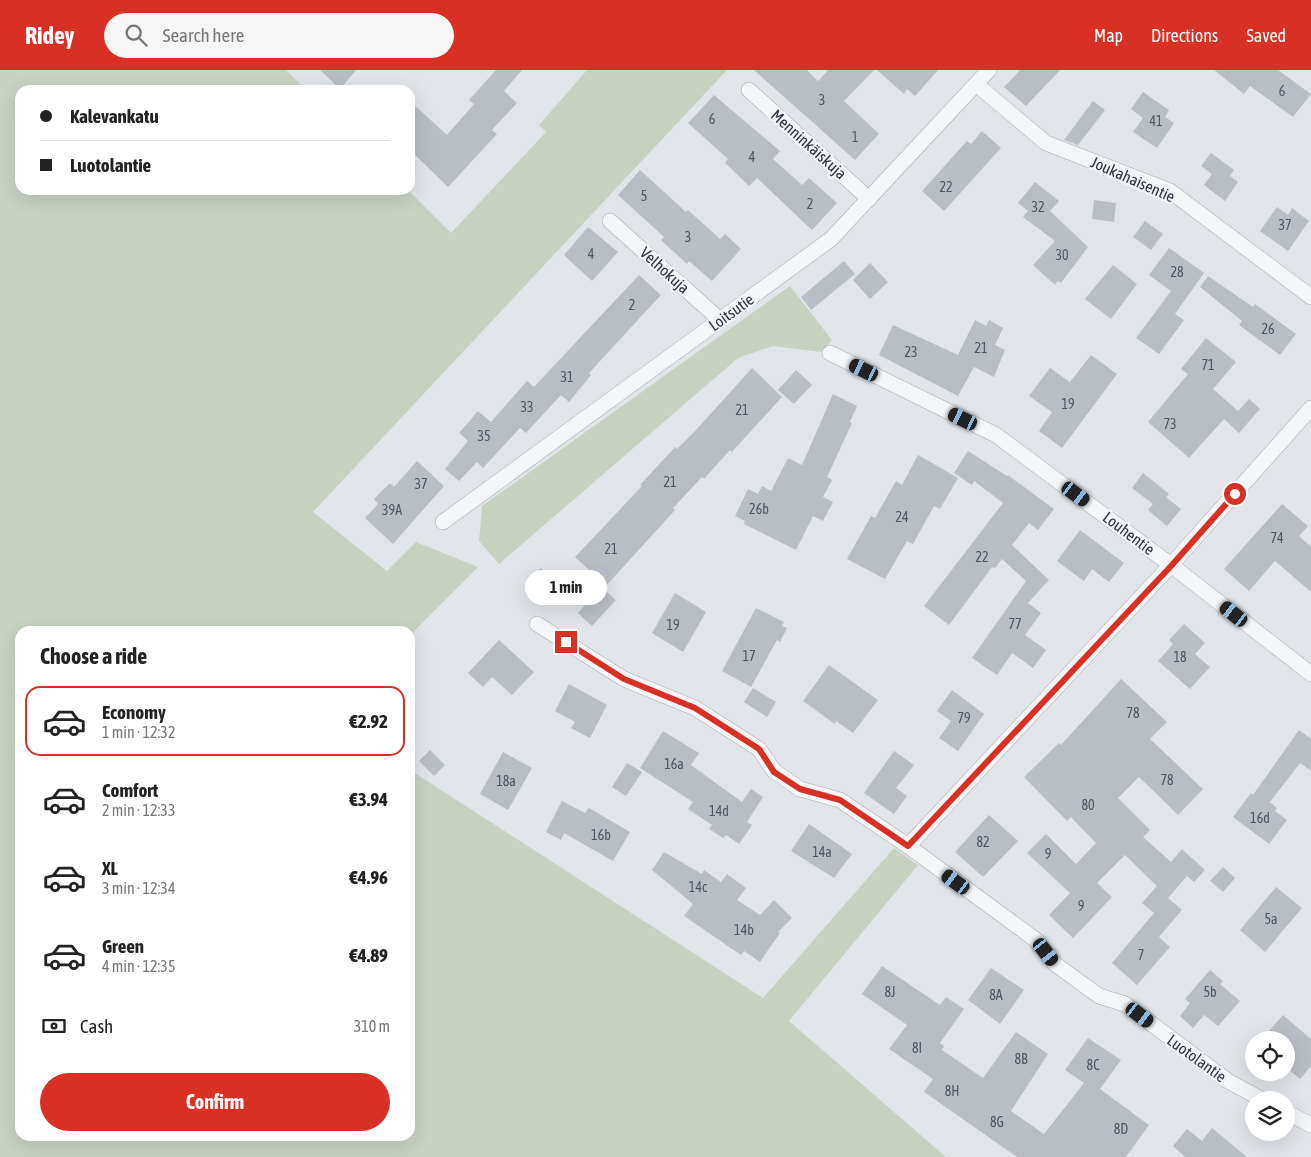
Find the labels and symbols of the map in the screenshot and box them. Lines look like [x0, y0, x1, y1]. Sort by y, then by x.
house number: 6 [1279, 83, 1286, 99]
house number: 3 [819, 92, 825, 108]
street label: Menninkäiskuja [767, 106, 850, 183]
house number: 6 [709, 111, 716, 127]
house number: 41 [1149, 113, 1163, 129]
house number: 1 [852, 129, 858, 145]
house number: 4 [749, 149, 756, 165]
street label: Joukahaisentie [1088, 152, 1178, 206]
house number: 22 [939, 179, 953, 195]
house number: 5 [641, 188, 647, 204]
house number: 2 [807, 196, 813, 212]
house number: 32 [1031, 199, 1045, 215]
house number: 37 [1278, 217, 1292, 233]
house number: 3 [685, 229, 691, 245]
street label: Velhokuja [636, 243, 693, 298]
house number: 4 [588, 246, 595, 262]
house number: 30 [1055, 247, 1069, 263]
house number: 28 [1170, 264, 1184, 280]
street label: Loitsutie [705, 290, 757, 334]
house number: 2 [629, 297, 635, 313]
house number: 26 [1261, 321, 1275, 337]
house number: 21 [974, 340, 988, 356]
house number: 23 [904, 344, 918, 360]
car [847, 357, 880, 383]
house number: 71 [1201, 357, 1215, 373]
house number: 31 [560, 369, 574, 385]
house number: 19 [1061, 396, 1075, 412]
house number: 33 [520, 399, 534, 415]
house number: 21 [735, 402, 749, 418]
car [946, 406, 979, 432]
house number: 73 [1163, 416, 1177, 432]
house number: 35 [477, 428, 491, 444]
house number: 21 [663, 474, 677, 490]
house number: 37 [414, 476, 428, 492]
car [1059, 479, 1092, 509]
route start [1224, 483, 1246, 505]
house number: 26b [749, 501, 769, 517]
house number: 39A [382, 502, 402, 518]
street label: Louhentie [1100, 508, 1158, 558]
house number: 24 [895, 509, 909, 525]
house number: 74 [1270, 530, 1284, 546]
house number: 21 [604, 541, 618, 557]
house number: 22 [975, 549, 989, 565]
callout: 1 min [525, 570, 607, 604]
car [1217, 599, 1250, 629]
house number: 77 [1008, 616, 1022, 632]
house number: 19 [666, 617, 680, 633]
route end [555, 631, 577, 653]
house number: 17 [742, 648, 756, 664]
house number: 18 [1173, 649, 1187, 665]
house number: 78 [1126, 705, 1140, 721]
house number: 79 [957, 710, 971, 726]
house number: 16a [664, 756, 684, 772]
house number: 78 [1160, 772, 1174, 788]
house number: 18a [496, 773, 516, 789]
house number: 80 [1081, 797, 1095, 813]
house number: 14d [709, 803, 729, 819]
house number: 16d [1250, 810, 1270, 826]
house number: 16b [591, 827, 611, 843]
house number: 82 [976, 834, 990, 850]
house number: 14a [812, 844, 832, 860]
house number: 9 [1045, 846, 1051, 862]
car [939, 867, 972, 897]
house number: 14c [689, 879, 708, 895]
house number: 9 [1078, 898, 1084, 914]
house number: 5a [1264, 911, 1278, 927]
house number: 14b [734, 922, 754, 938]
car [1030, 936, 1061, 968]
house number: 7 [1138, 947, 1144, 963]
house number: 8J [884, 984, 896, 1000]
house number: 5b [1203, 984, 1217, 1000]
house number: 8A [989, 987, 1003, 1003]
car [1123, 1000, 1156, 1030]
street label: Luotolantie [1164, 1031, 1230, 1085]
house number: 8I [912, 1040, 922, 1056]
house number: 8B [1014, 1051, 1028, 1067]
house number: 8C [1087, 1057, 1100, 1073]
house number: 8H [945, 1083, 959, 1099]
house number: 8G [990, 1114, 1004, 1130]
house number: 8D [1114, 1121, 1128, 1137]

